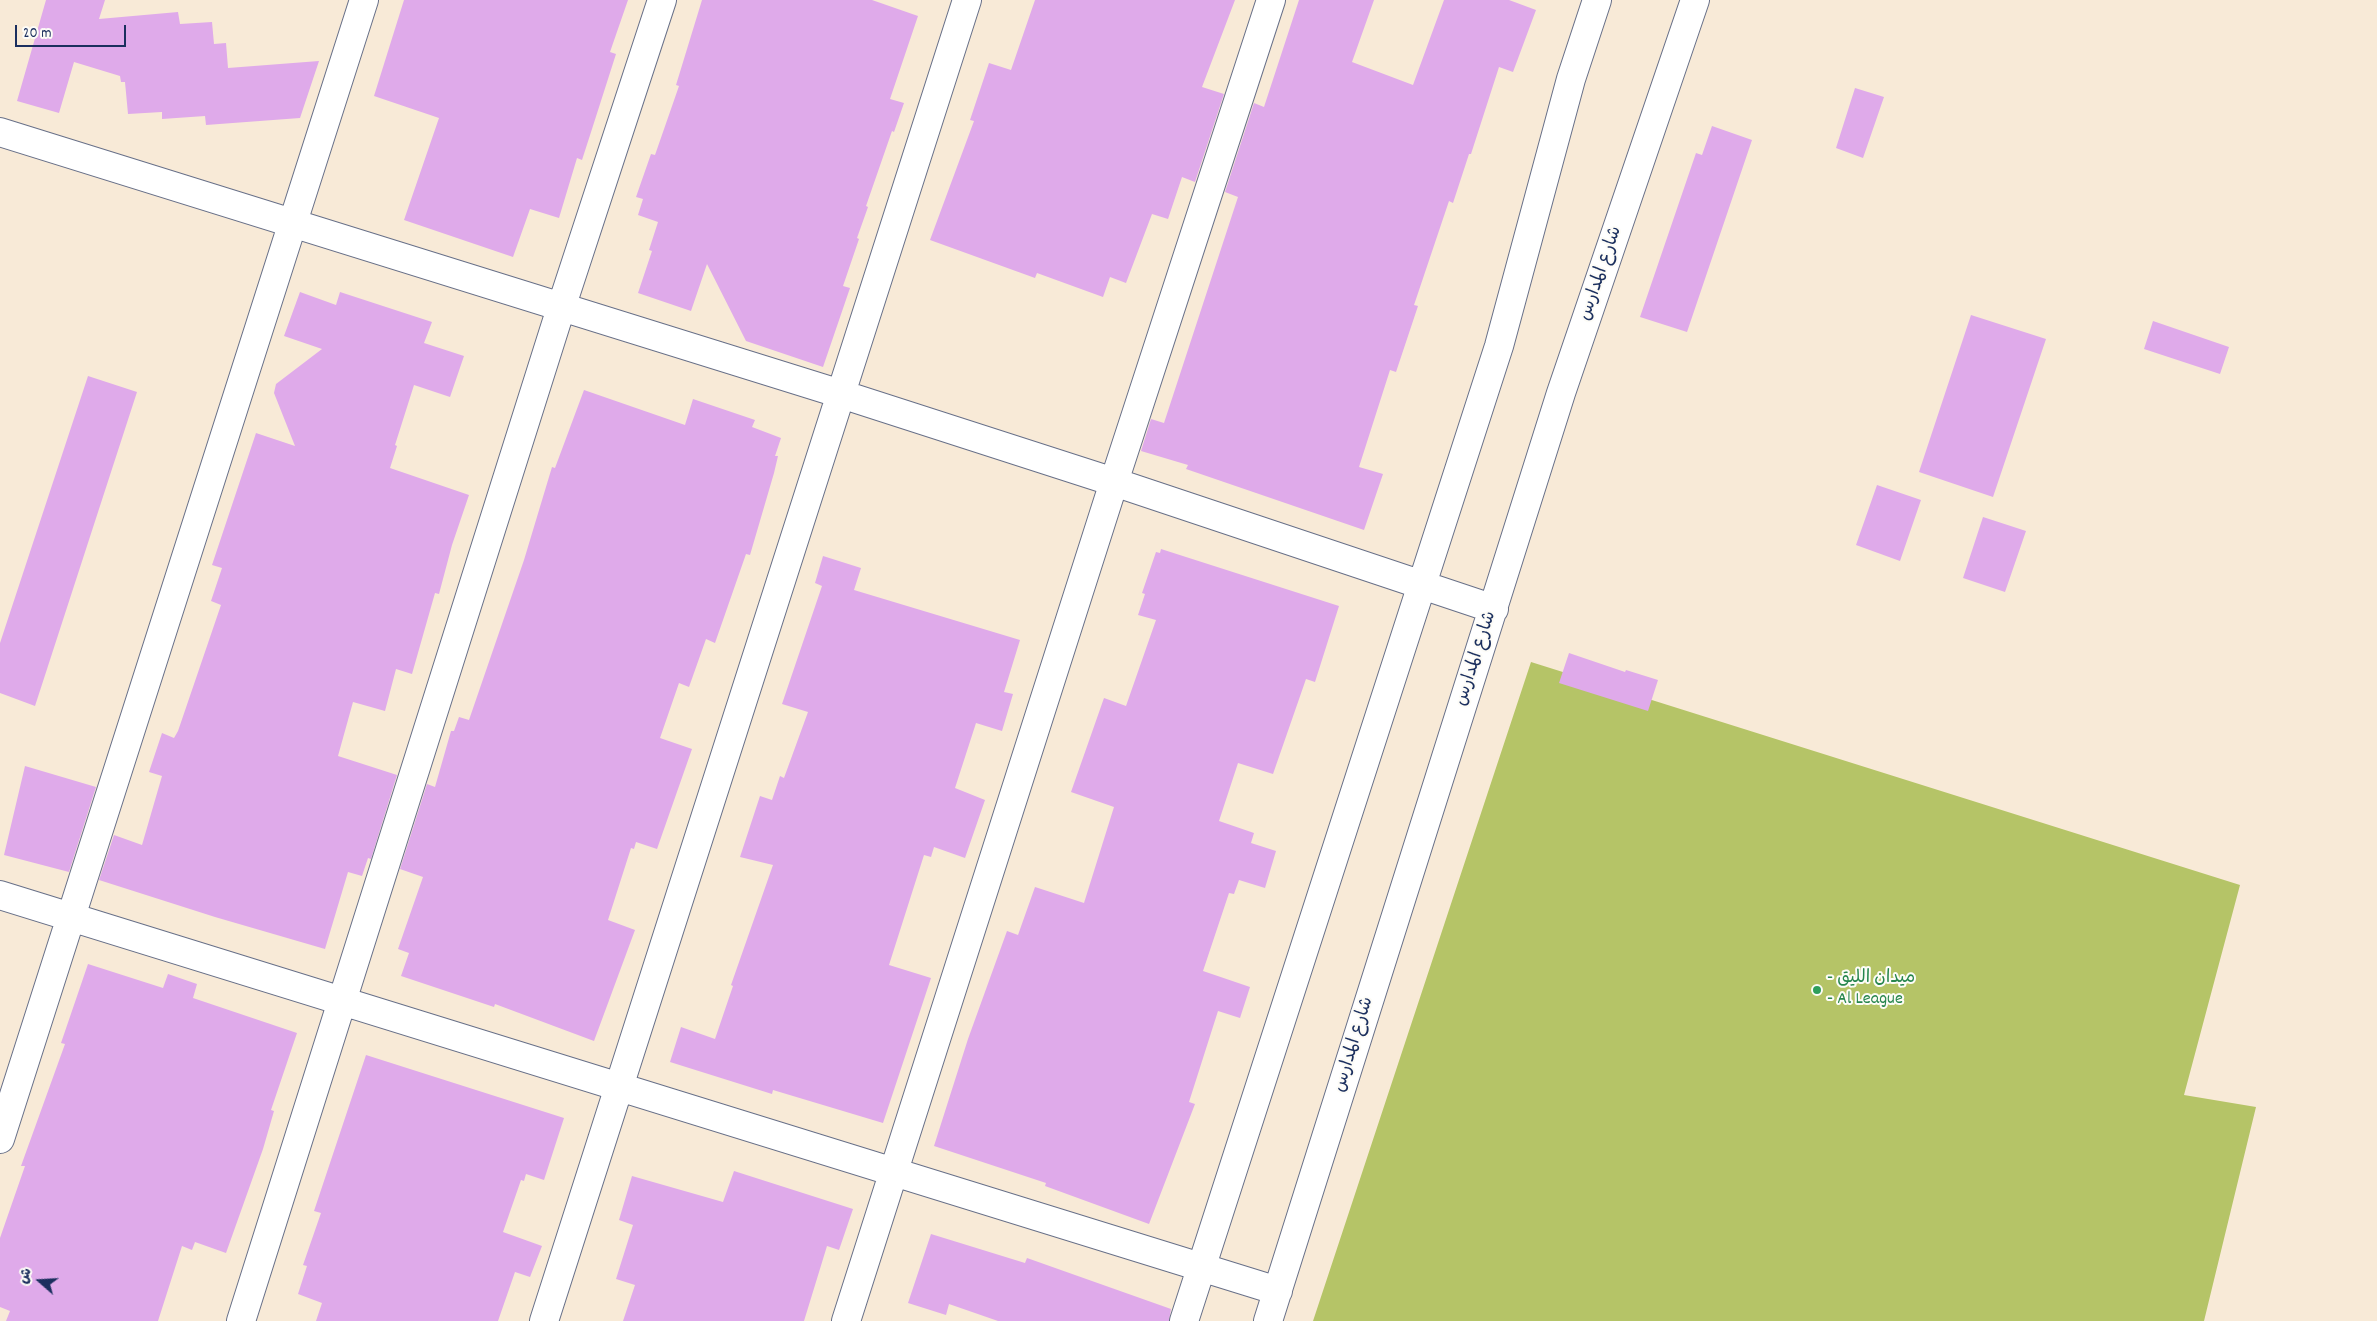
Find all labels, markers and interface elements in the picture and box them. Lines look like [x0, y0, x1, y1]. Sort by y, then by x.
scale bar [18, 15, 129, 47]
text: 20 m [23, 23, 51, 45]
street label: شارع المدارس [1576, 224, 1628, 324]
street label: شارع المدارس [1452, 609, 1502, 709]
place label: - ميدان الليق - Al League [1827, 969, 1915, 1012]
marker: - ميدان الليق - Al League [1811, 984, 1823, 996]
street label: شارع المدارس [1330, 995, 1380, 1095]
north arrow [15, 1256, 65, 1306]
text: ش [14, 1266, 38, 1287]

